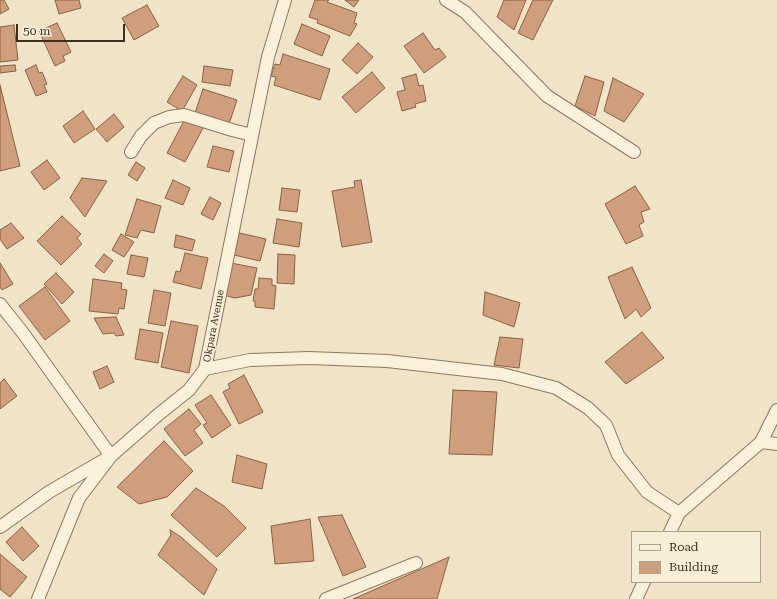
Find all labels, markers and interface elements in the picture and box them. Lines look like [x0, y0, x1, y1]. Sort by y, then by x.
scale bar [18, 16, 127, 42]
text: 50 m [23, 24, 50, 38]
street label: Okpara Avenue [201, 289, 227, 363]
legend [631, 531, 761, 583]
text: Road [669, 540, 698, 554]
text: Building [669, 560, 718, 574]

